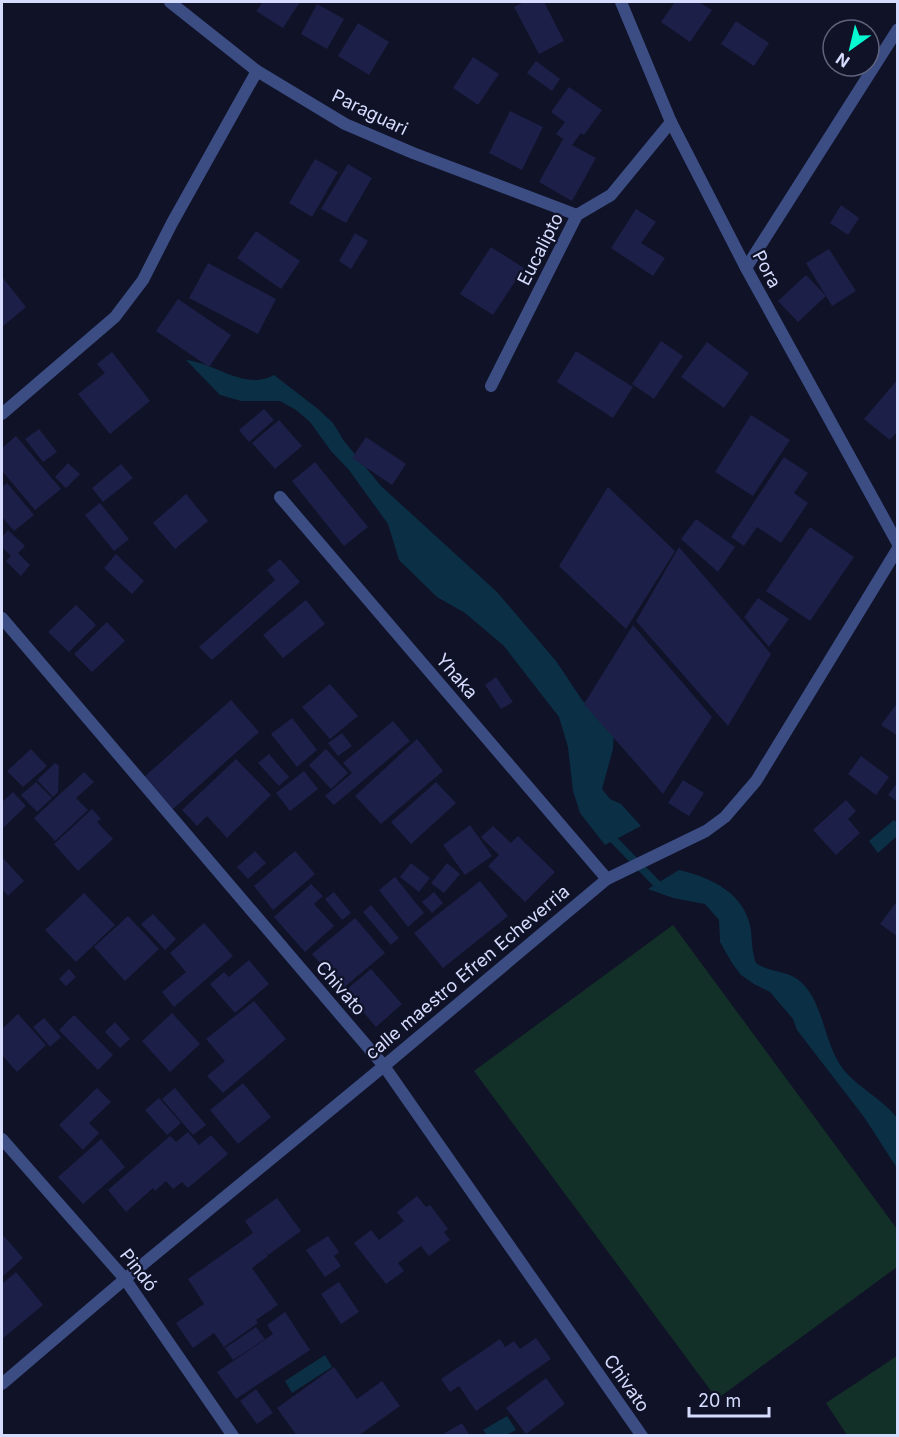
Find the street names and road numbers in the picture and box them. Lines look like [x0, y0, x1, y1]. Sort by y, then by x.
street label: Paraguari [329, 85, 411, 139]
street label: Eucalipto [513, 209, 567, 289]
street label: Pora [749, 247, 785, 291]
street label: Yhaka [432, 649, 482, 703]
street label: calle maestro Efren Echeverria [361, 880, 573, 1064]
street label: Chivato [312, 957, 370, 1019]
street label: Pindó [116, 1245, 162, 1295]
street label: Chivato [600, 1350, 654, 1416]

